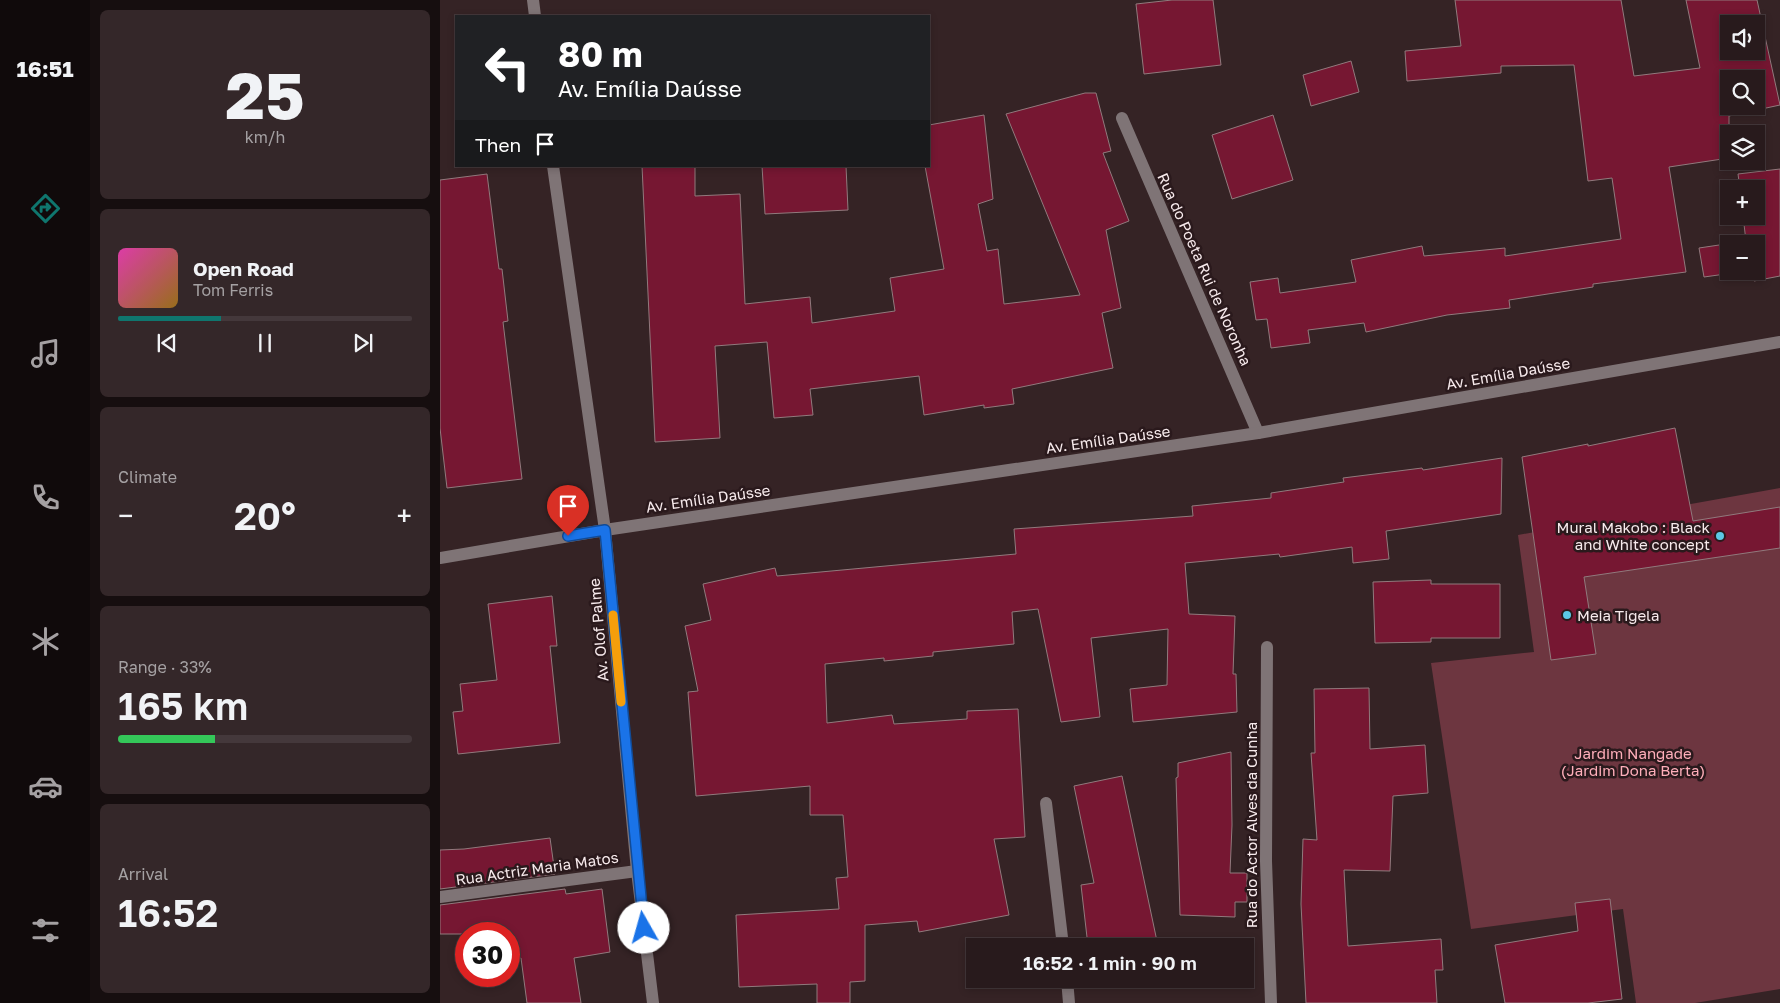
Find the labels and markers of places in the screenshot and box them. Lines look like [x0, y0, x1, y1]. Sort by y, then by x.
pin [547, 485, 589, 536]
place label: Mural Makobo : Black and White concept [1557, 518, 1711, 553]
marker: Mural Makobo : Black and White concept [1714, 530, 1726, 542]
place label: Meia Tigela [1577, 606, 1659, 624]
marker: Meia Tigela [1561, 609, 1573, 621]

